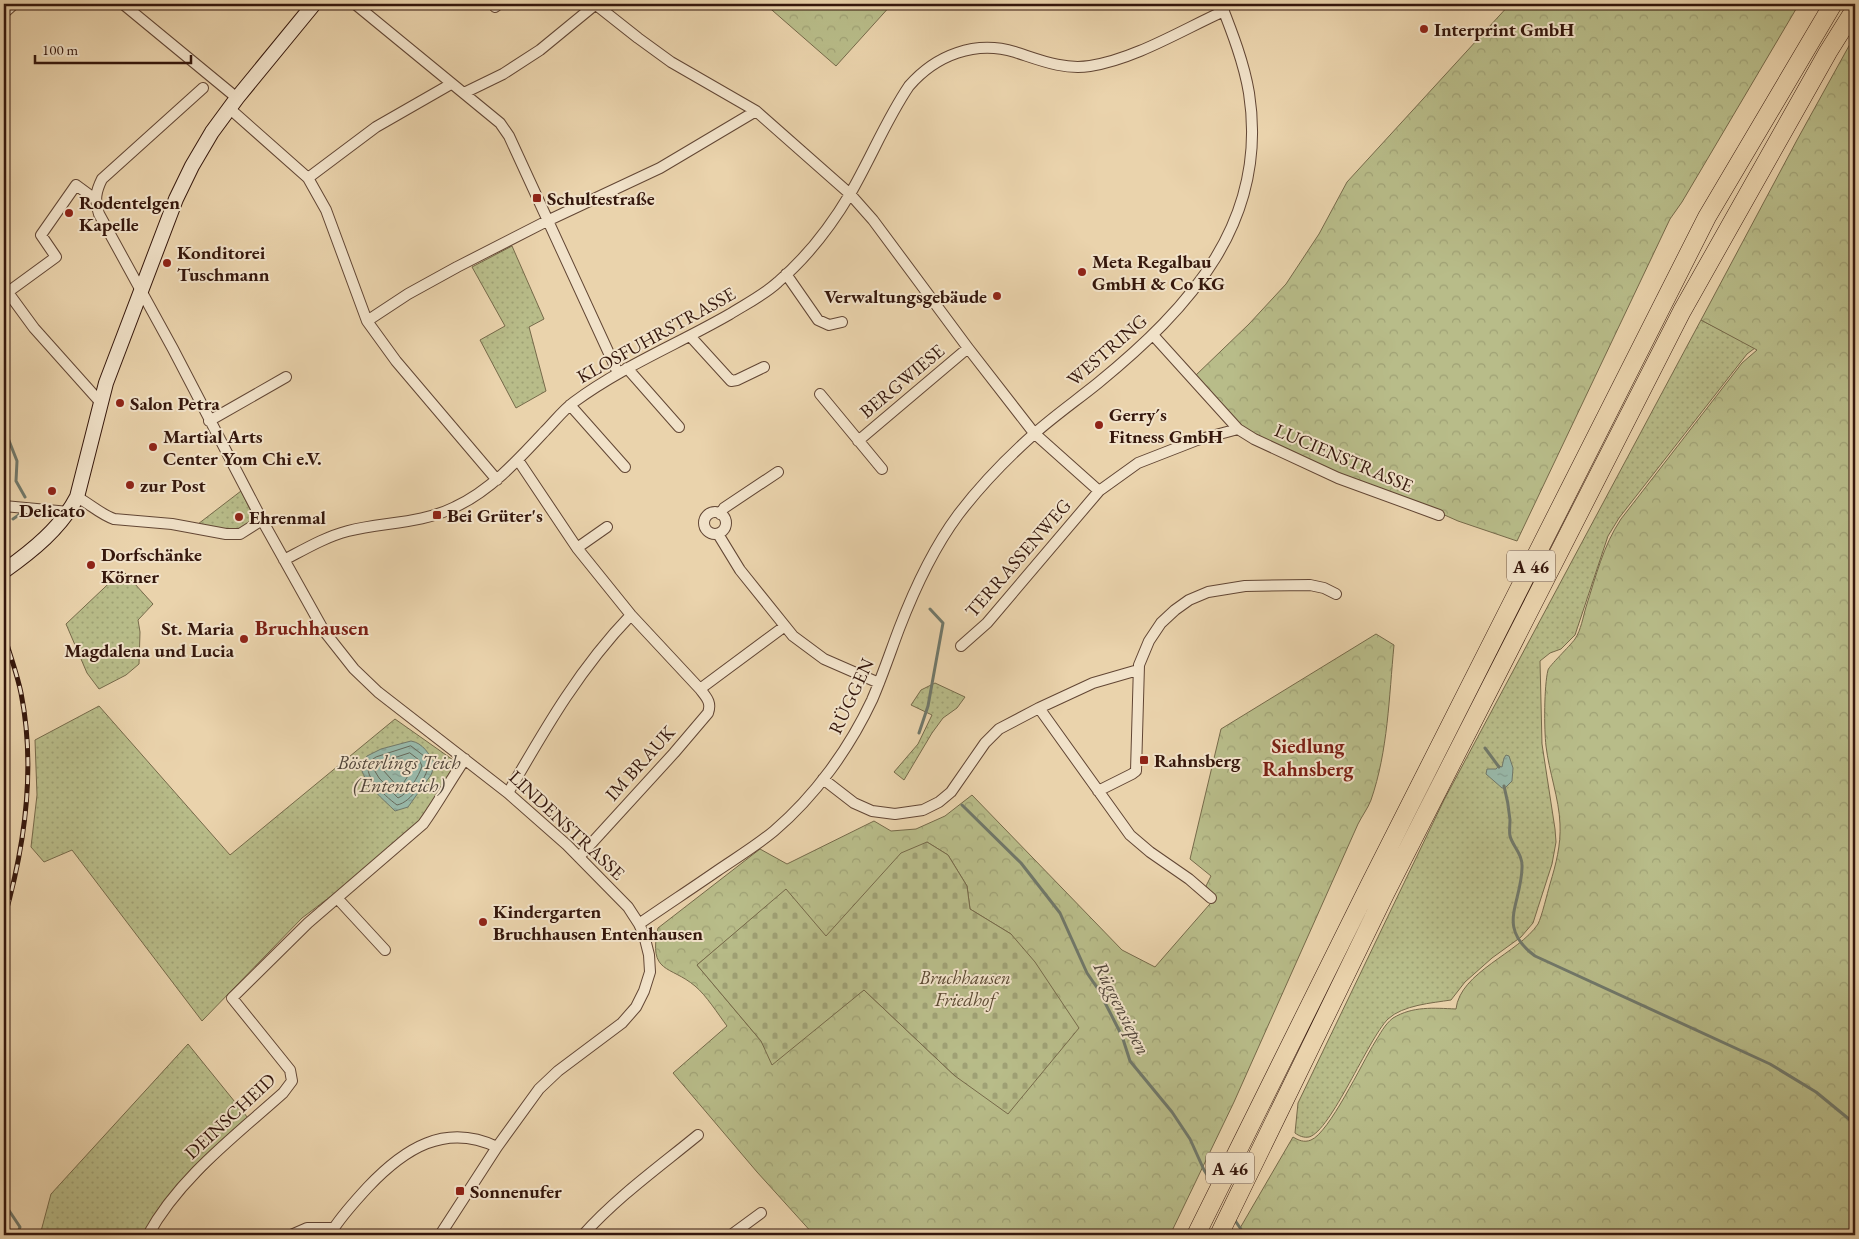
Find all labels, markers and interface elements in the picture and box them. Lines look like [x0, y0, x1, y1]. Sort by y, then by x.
place label: Interprint GmbH [1434, 17, 1574, 42]
marker: Interprint GmbH [1418, 23, 1430, 35]
scale bar [35, 32, 191, 64]
text: 100 m [42, 40, 79, 59]
place label: Schultestraße [547, 186, 655, 211]
place label: Rodentelgen Kapelle [79, 190, 180, 237]
marker: Schultestraße [531, 192, 543, 204]
marker: Rodentelgen Kapelle [63, 207, 75, 219]
place label: Konditorei Tuschmann [177, 240, 270, 287]
place label: Meta Regalbau GmbH & Co KG [1092, 249, 1225, 296]
marker: Konditorei Tuschmann [161, 257, 173, 269]
marker: Meta Regalbau GmbH & Co KG [1076, 266, 1088, 278]
street label: KLOSFUHRSTRASSE [572, 281, 740, 389]
place label: Verwaltungsgebäude [824, 284, 987, 309]
marker: Verwaltungsgebäude [991, 290, 1003, 302]
street label: WESTRING [1062, 308, 1153, 392]
street label: BERGWIESE [854, 338, 950, 424]
place label: Salon Petra [130, 391, 221, 416]
marker: Salon Petra [114, 397, 126, 409]
place label: Gerry´s Fitness GmbH [1109, 402, 1223, 449]
street label: LUCIENSTRASSE [1271, 418, 1417, 499]
marker: Gerry´s Fitness GmbH [1093, 419, 1105, 431]
place label: Martial Arts Center Yom Chi e.V. [163, 424, 322, 471]
marker: Martial Arts Center Yom Chi e.V. [147, 441, 159, 453]
place label: zur Post [140, 473, 206, 498]
marker: zur Post [124, 479, 136, 491]
marker: Delicato [46, 485, 58, 497]
street label: TERRASSENWEG [959, 493, 1077, 623]
place label: Delicato [19, 498, 85, 523]
place label: Bei Grüter's [447, 503, 543, 528]
place label: Ehrenmal [249, 505, 327, 530]
marker: Bei Grüter's [431, 509, 443, 521]
marker: Ehrenmal [233, 511, 245, 523]
place label: Dorfschänke Körner [101, 542, 202, 589]
road number: A 46 [1507, 550, 1555, 582]
marker: Dorfschänke Körner [85, 559, 97, 571]
district label: Bruchhausen [255, 614, 369, 641]
place label: St. Maria Magdalena und Lucia [64, 616, 235, 663]
marker: St. Maria Magdalena und Lucia [238, 633, 250, 645]
street label: RÜGGEN [823, 654, 879, 738]
street label: IM BRAUK [600, 719, 681, 806]
district label: Siedlung Rahnsberg [1262, 733, 1355, 782]
place label: Rahnsberg [1154, 748, 1241, 773]
water label: Bösterlings Teich (Ententeich) [336, 749, 461, 798]
marker: Rahnsberg [1138, 754, 1150, 766]
street label: LINDENSTRASSE [504, 765, 631, 886]
place label: Kindergarten Bruchhausen Entenhausen [493, 899, 703, 946]
marker: Kindergarten Bruchhausen Entenhausen [477, 916, 489, 928]
water label: Rüggensiepen [1087, 957, 1157, 1059]
park label: Bruchhausen Friedhof [918, 965, 1011, 1012]
street label: DEINSCHEID [179, 1067, 281, 1165]
road number: A 46 [1206, 1152, 1254, 1184]
place label: Sonnenufer [470, 1179, 562, 1204]
marker: Sonnenufer [454, 1185, 466, 1197]

